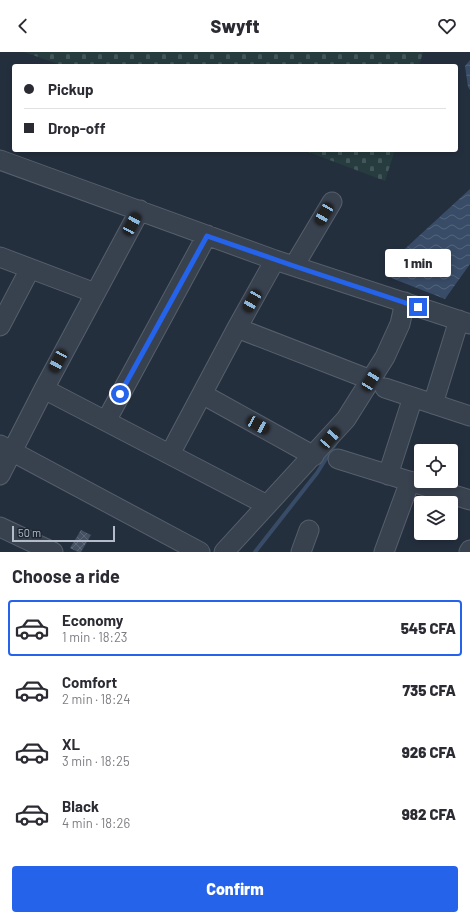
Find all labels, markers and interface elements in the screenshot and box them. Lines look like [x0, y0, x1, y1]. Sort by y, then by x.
icon: back [12, 15, 34, 37]
text: Swyft [211, 15, 259, 37]
icon: heart [436, 15, 458, 37]
text: Pickup [48, 80, 94, 98]
text: Drop-off [48, 119, 106, 137]
car [313, 201, 335, 227]
car [121, 211, 143, 237]
callout: 1 min [385, 249, 451, 277]
text: 1 min [404, 255, 432, 271]
car [241, 288, 263, 314]
route end [409, 298, 427, 316]
car [47, 348, 69, 374]
car [360, 367, 382, 393]
route start [111, 385, 129, 403]
car [245, 414, 271, 436]
car [318, 425, 342, 451]
map controls [414, 444, 458, 540]
button: locate [414, 444, 458, 488]
button: layers [414, 496, 458, 540]
scale bar [12, 524, 115, 543]
text: 50 m [18, 526, 41, 539]
text: Choose a ride [12, 565, 120, 587]
icon: car [14, 610, 50, 646]
text: Economy [62, 611, 123, 629]
text: 545 CFA [401, 619, 456, 637]
text: 1 min · 18:23 [62, 629, 127, 645]
icon: car [14, 672, 50, 708]
text: Comfort [62, 673, 117, 691]
text: 735 CFA [402, 681, 456, 699]
text: 2 min · 18:24 [62, 691, 130, 707]
icon: car [14, 734, 50, 770]
text: XL [62, 735, 80, 753]
text: 926 CFA [402, 743, 456, 761]
text: 3 min · 18:25 [62, 753, 130, 769]
icon: car [14, 796, 50, 832]
text: Black [62, 797, 99, 815]
text: 982 CFA [402, 805, 456, 823]
text: 4 min · 18:26 [62, 815, 130, 831]
button: Confirm [12, 866, 458, 912]

